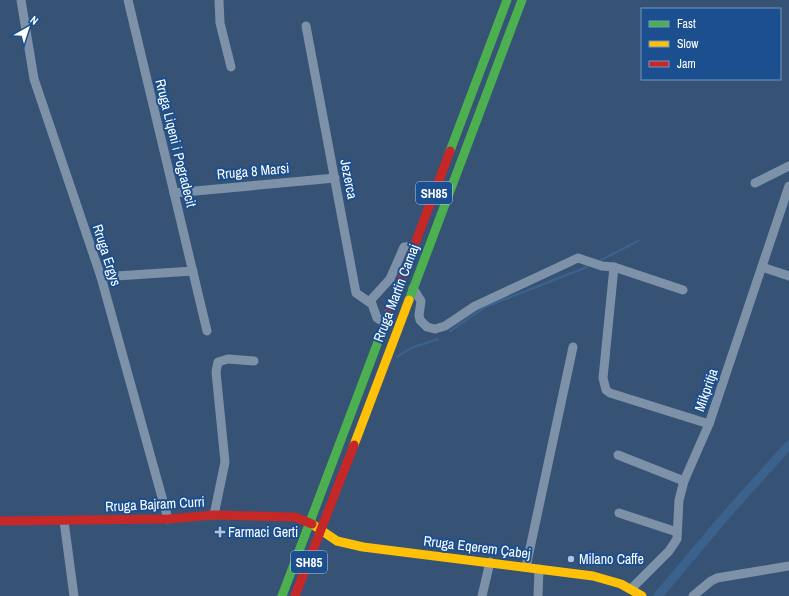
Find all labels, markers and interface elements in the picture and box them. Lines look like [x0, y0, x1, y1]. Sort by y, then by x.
north arrow [8, 8, 48, 48]
legend [641, 8, 781, 80]
text: N [27, 13, 41, 28]
text: Fast [677, 16, 696, 32]
text: Slow [677, 36, 699, 52]
text: Jam [677, 56, 696, 72]
street label: Rruga Liqeni i Pogradecit [151, 77, 201, 209]
street label: Jezerca [336, 158, 362, 201]
street label: Rruga 8 Marsi [216, 159, 290, 183]
road number: SH85 [416, 182, 452, 204]
street label: Rruga Ergys [89, 222, 125, 288]
street label: Rruga Martin Camaj [369, 242, 423, 344]
street label: Mikpritja [690, 366, 722, 414]
street label: Rruga Bajram Curri [105, 492, 205, 516]
place label: Farmaci Gerti [228, 523, 298, 541]
marker: Farmaci Gerti [215, 527, 225, 537]
street label: Rruga Eqerem Çabej [422, 531, 532, 563]
place label: Milano Caffe [579, 550, 644, 568]
road number: SH85 [291, 551, 327, 573]
marker: Milano Caffe [566, 554, 576, 564]

